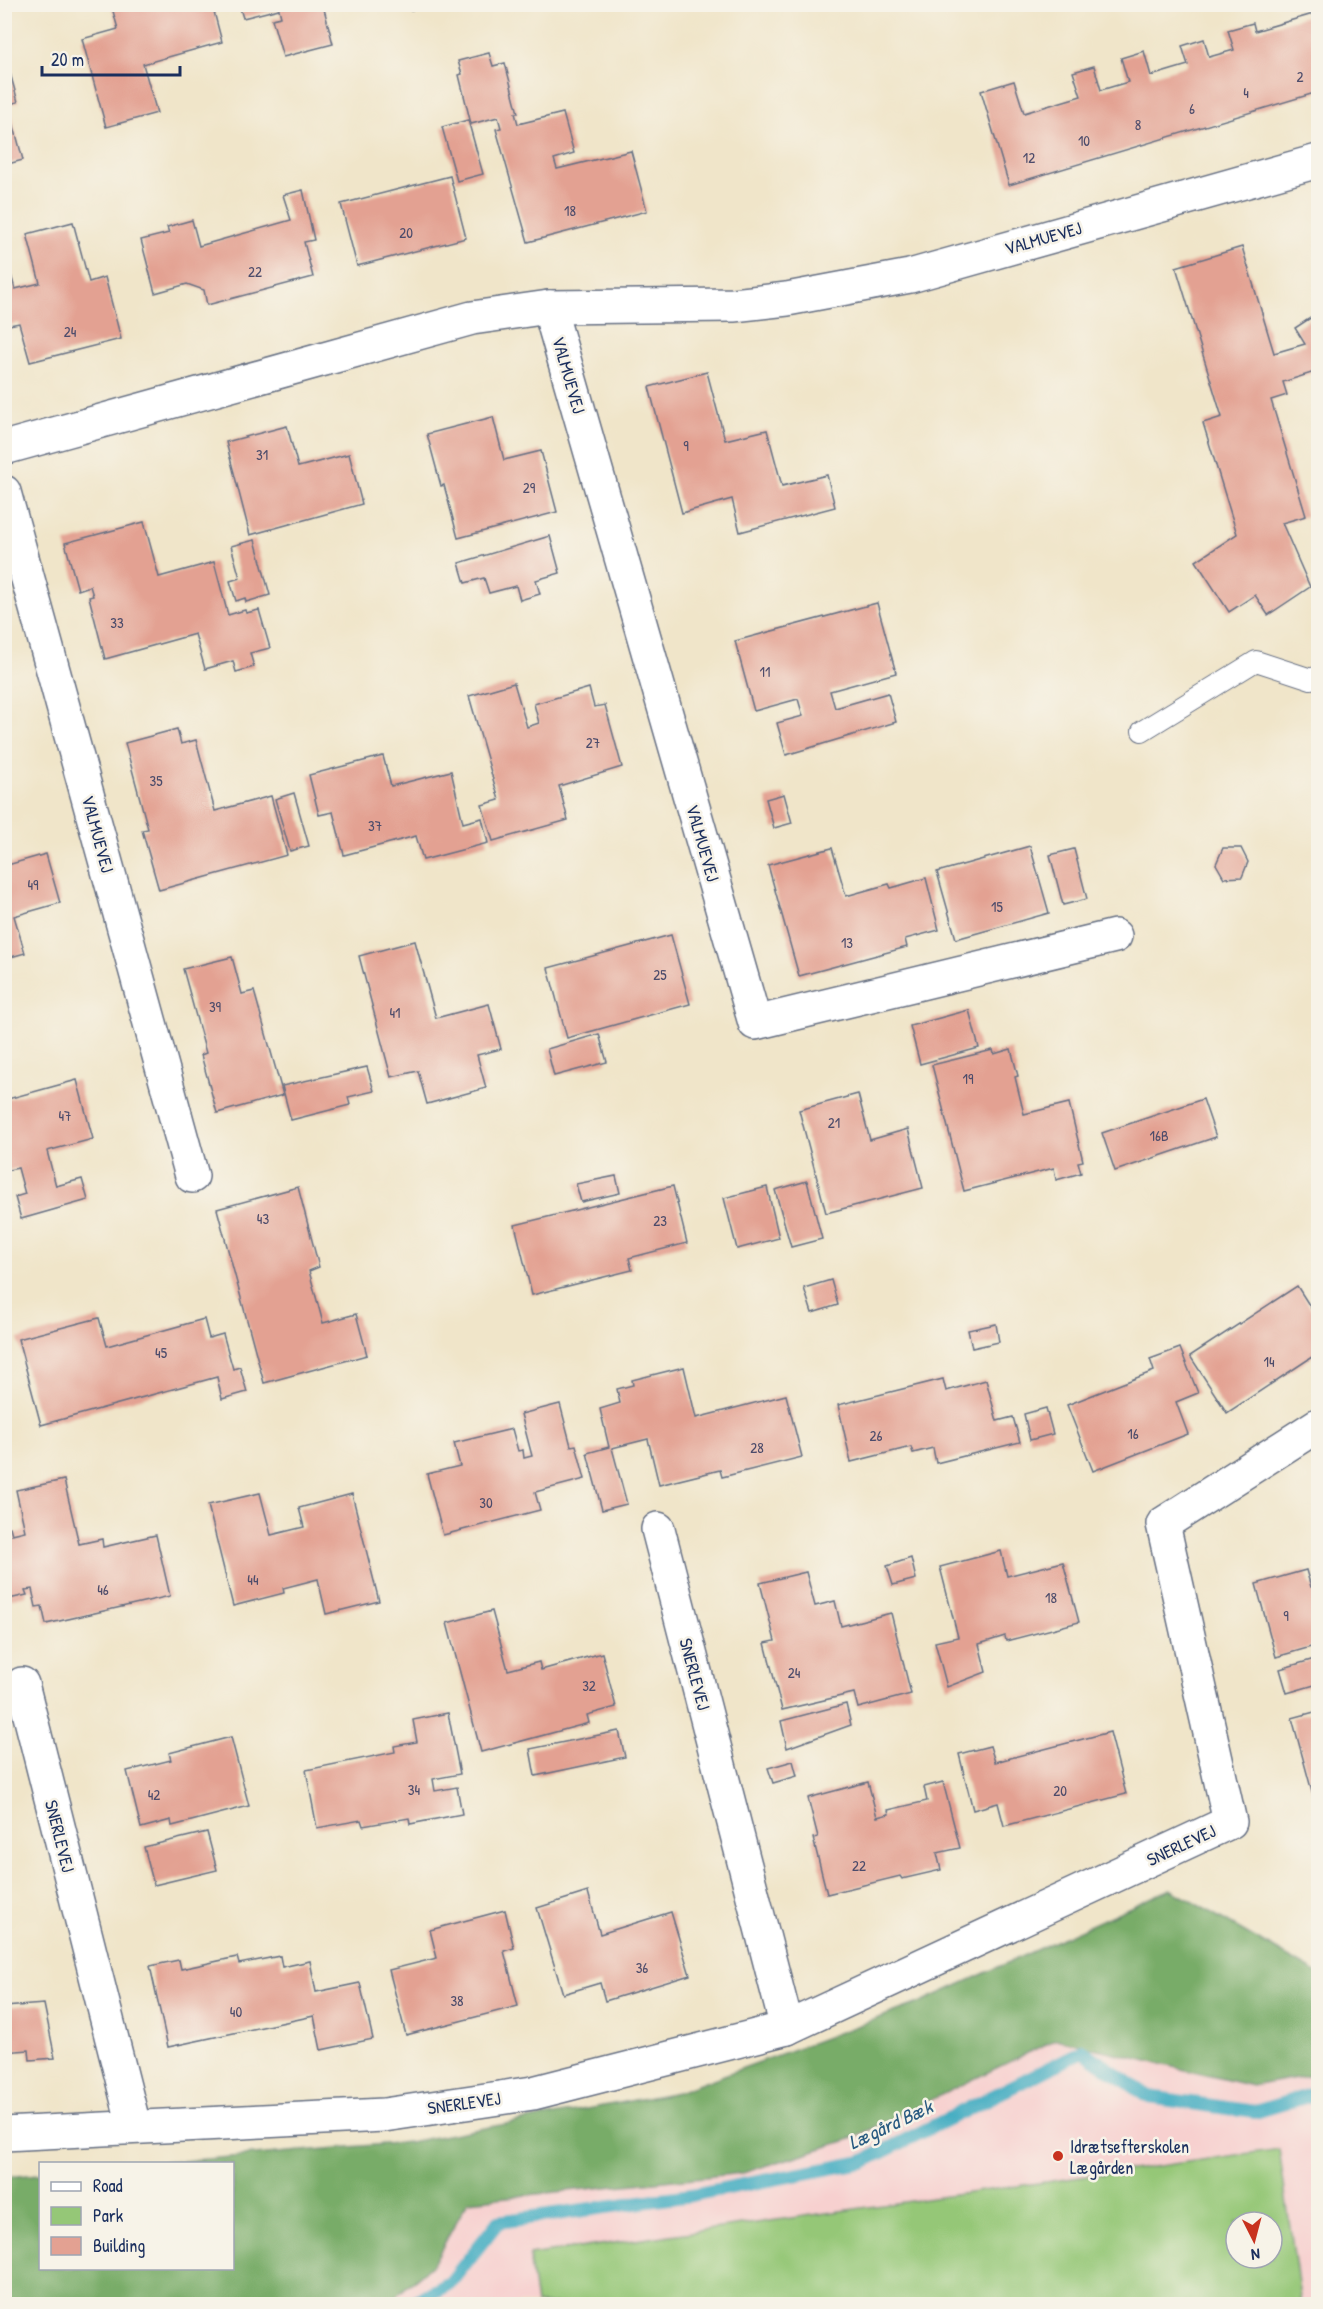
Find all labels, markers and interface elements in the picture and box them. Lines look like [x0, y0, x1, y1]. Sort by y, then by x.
scale bar [42, 39, 180, 77]
text: 20 m [51, 47, 84, 72]
house number: 2 [1296, 66, 1304, 87]
house number: 4 [1243, 82, 1249, 103]
house number: 6 [1189, 98, 1195, 119]
house number: 8 [1135, 114, 1141, 135]
house number: 10 [1078, 130, 1090, 151]
house number: 12 [1023, 147, 1035, 168]
house number: 18 [564, 200, 576, 221]
street label: VALMUEVEJ [1002, 215, 1085, 261]
house number: 20 [399, 222, 413, 243]
house number: 22 [248, 261, 262, 282]
house number: 24 [64, 321, 77, 342]
street label: VALMUEVEJ [546, 334, 592, 417]
house number: 9 [683, 435, 689, 456]
house number: 31 [256, 444, 268, 465]
house number: 29 [523, 477, 536, 498]
house number: 33 [110, 612, 124, 633]
house number: 11 [760, 661, 770, 682]
house number: 27 [586, 732, 600, 753]
house number: 35 [149, 770, 163, 791]
street label: VALMUEVEJ [76, 793, 120, 876]
street label: VALMUEVEJ [680, 802, 726, 885]
house number: 37 [368, 815, 382, 836]
house number: 49 [27, 874, 39, 895]
house number: 15 [991, 896, 1004, 917]
house number: 13 [841, 932, 853, 953]
house number: 25 [653, 964, 667, 985]
house number: 39 [209, 996, 222, 1017]
house number: 41 [389, 1002, 401, 1023]
house number: 19 [963, 1068, 974, 1089]
house number: 47 [58, 1105, 72, 1126]
house number: 21 [828, 1112, 840, 1133]
house number: 16B [1149, 1125, 1169, 1146]
house number: 43 [257, 1208, 269, 1229]
house number: 23 [653, 1210, 667, 1231]
house number: 45 [155, 1342, 168, 1363]
house number: 14 [1263, 1351, 1275, 1372]
house number: 16 [1127, 1423, 1139, 1444]
house number: 26 [869, 1425, 883, 1446]
house number: 28 [750, 1437, 764, 1458]
house number: 30 [479, 1492, 493, 1513]
house number: 44 [247, 1569, 259, 1590]
house number: 46 [97, 1579, 109, 1600]
house number: 18 [1045, 1587, 1057, 1608]
house number: 9 [1283, 1605, 1289, 1626]
street label: SNERLEVEJ [673, 1635, 717, 1713]
house number: 24 [788, 1662, 801, 1683]
house number: 32 [582, 1675, 596, 1696]
house number: 34 [408, 1779, 421, 1800]
house number: 20 [1053, 1780, 1067, 1801]
house number: 42 [148, 1784, 160, 1805]
street label: SNERLEVEJ [39, 1797, 81, 1875]
street label: SNERLEVEJ [1142, 1818, 1220, 1872]
house number: 22 [852, 1855, 866, 1876]
house number: 36 [636, 1957, 648, 1978]
house number: 38 [450, 1990, 464, 2011]
house number: 40 [230, 2001, 242, 2022]
street label: SNERLEVEJ [426, 2085, 502, 2120]
water label: Lægård Bæk [844, 2092, 938, 2156]
place label: Idrætsefterskolen Lægården [1070, 2134, 1189, 2180]
marker: Idrætsefterskolen Lægården [1051, 2149, 1065, 2163]
legend [39, 2162, 234, 2270]
text: Road [93, 2173, 123, 2198]
text: Park [93, 2203, 124, 2228]
north arrow [1224, 2210, 1284, 2270]
text: Building [93, 2233, 145, 2258]
text: N [1250, 2244, 1261, 2266]

